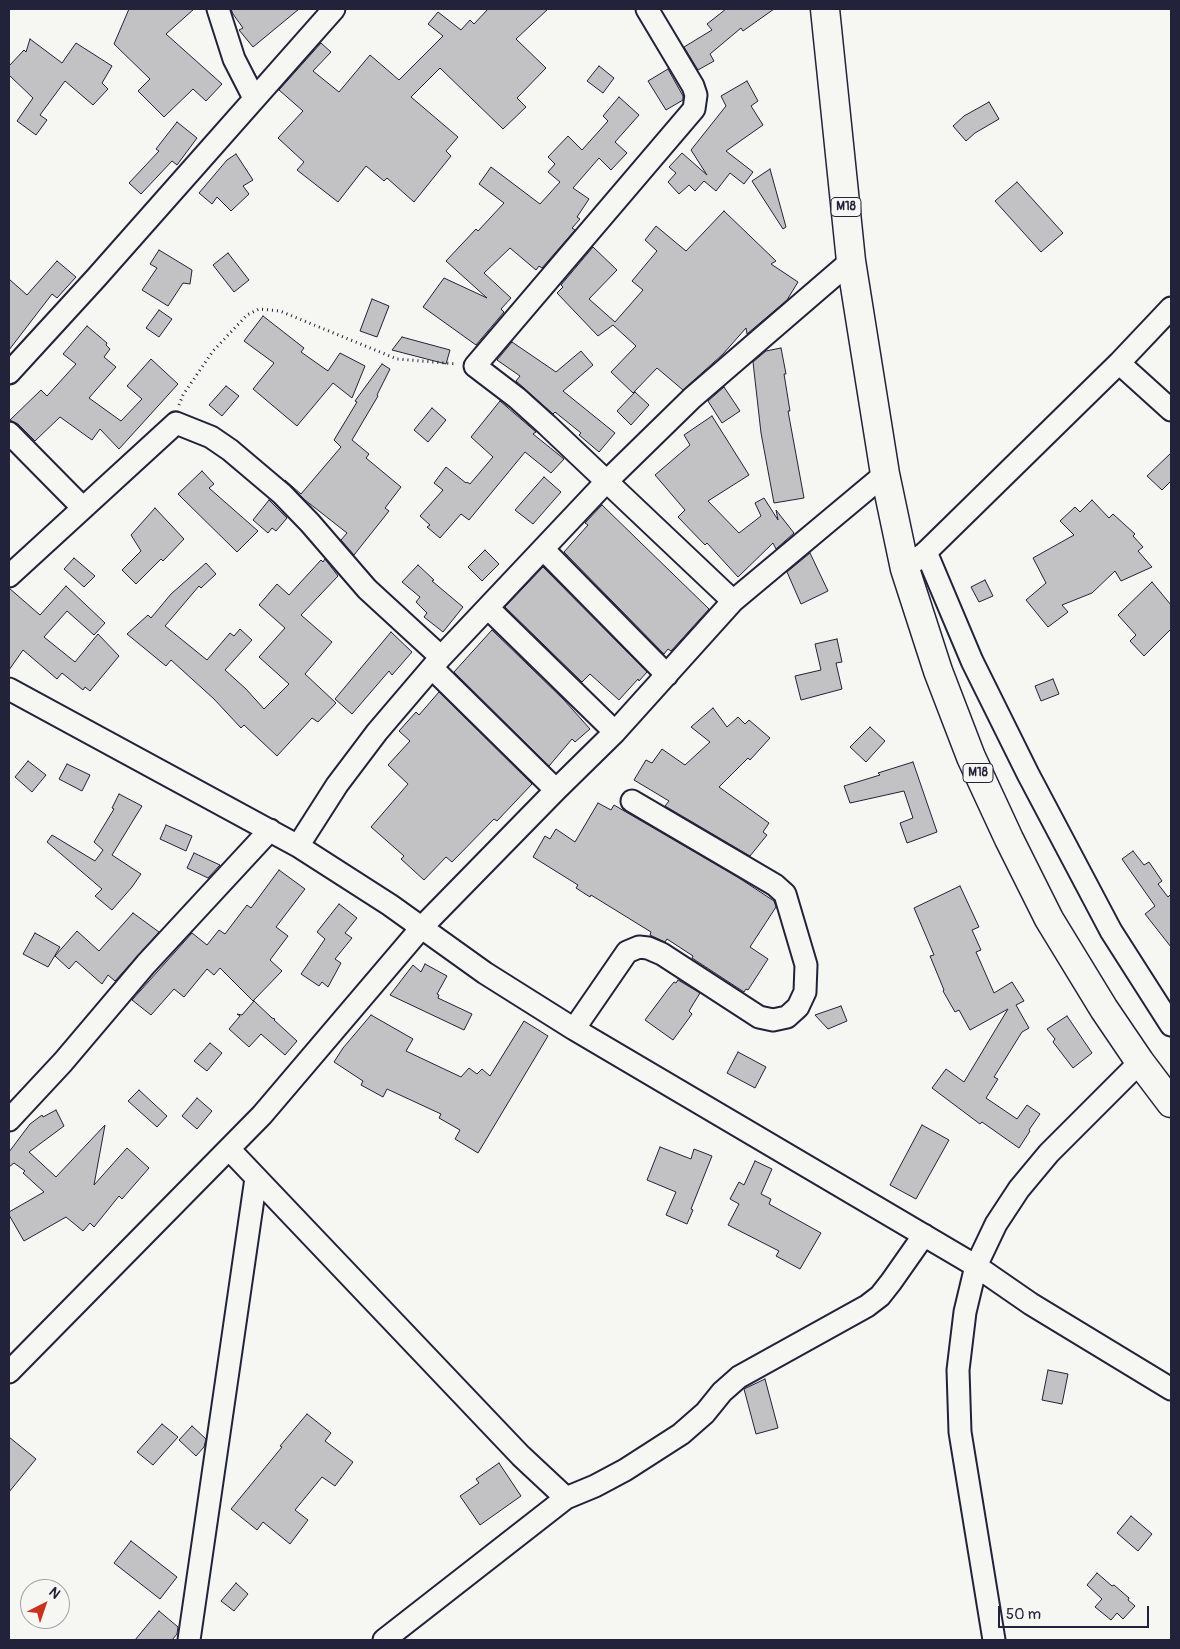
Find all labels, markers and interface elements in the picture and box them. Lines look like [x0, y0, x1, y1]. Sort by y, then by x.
road number: M18 [831, 198, 861, 216]
road number: M18 [963, 764, 993, 782]
north arrow [20, 1579, 70, 1629]
text: N [45, 1584, 64, 1603]
scale bar [1000, 1596, 1151, 1628]
text: 50 m [1006, 1605, 1041, 1624]

